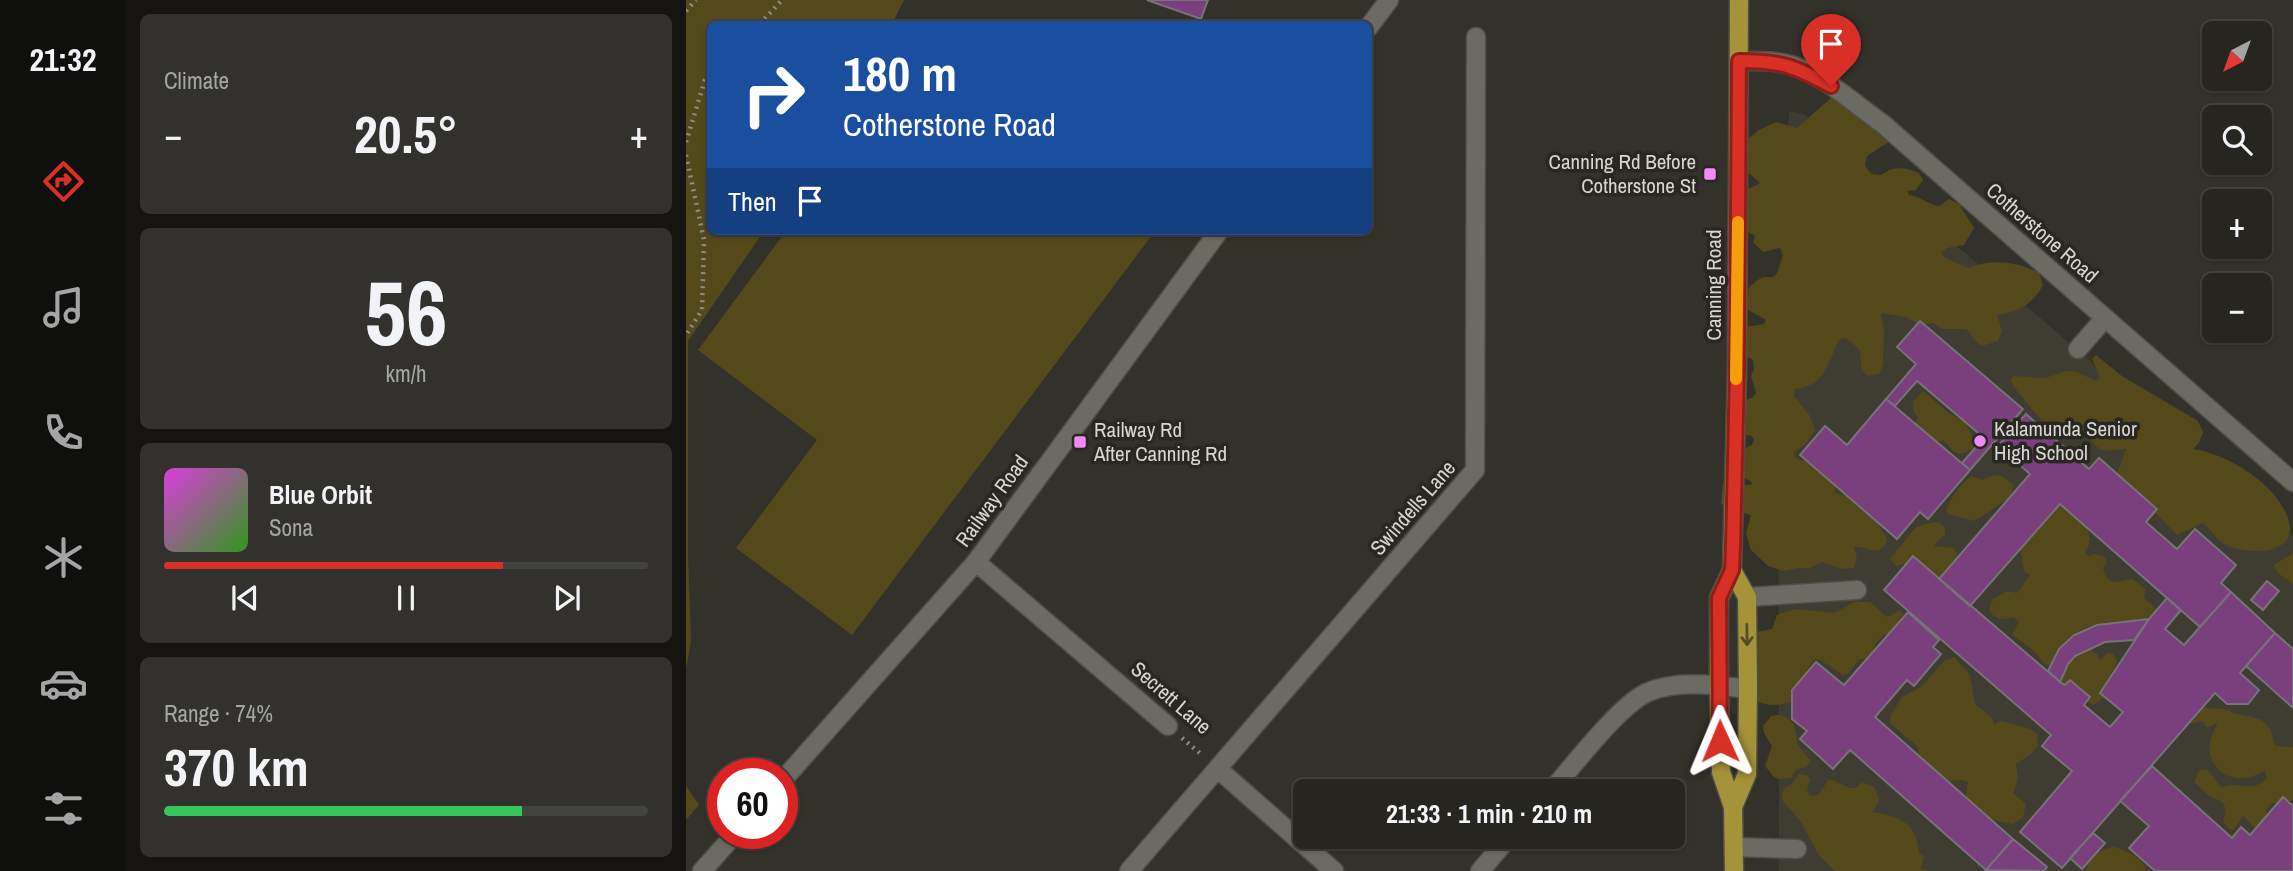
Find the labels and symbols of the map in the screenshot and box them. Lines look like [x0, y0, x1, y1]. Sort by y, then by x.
pin [1801, 14, 1861, 86]
north arrow [2202, 21, 2272, 91]
place label: Canning Rd Before Cotherstone St [1549, 147, 1696, 200]
marker: Canning Rd Before Cotherstone St [1702, 166, 1718, 182]
street label: Cotherstone Road [1980, 176, 2105, 289]
street label: Canning Road [1699, 229, 1728, 341]
place label: Kalamunda Senior High School [1994, 414, 2137, 467]
place label: Railway Rd After Canning Rd [1093, 415, 1227, 468]
marker: Kalamunda Senior High School [1972, 433, 1988, 449]
marker: Railway Rd After Canning Rd [1072, 434, 1088, 450]
street label: Railway Road [948, 449, 1035, 553]
street label: Swindells Lane [1363, 454, 1462, 561]
one-way arrow [1740, 623, 1754, 646]
street label: Secrett Lane [1125, 655, 1218, 741]
position arrow [1683, 704, 1757, 778]
speed limit sign: 60 [707, 758, 798, 849]

